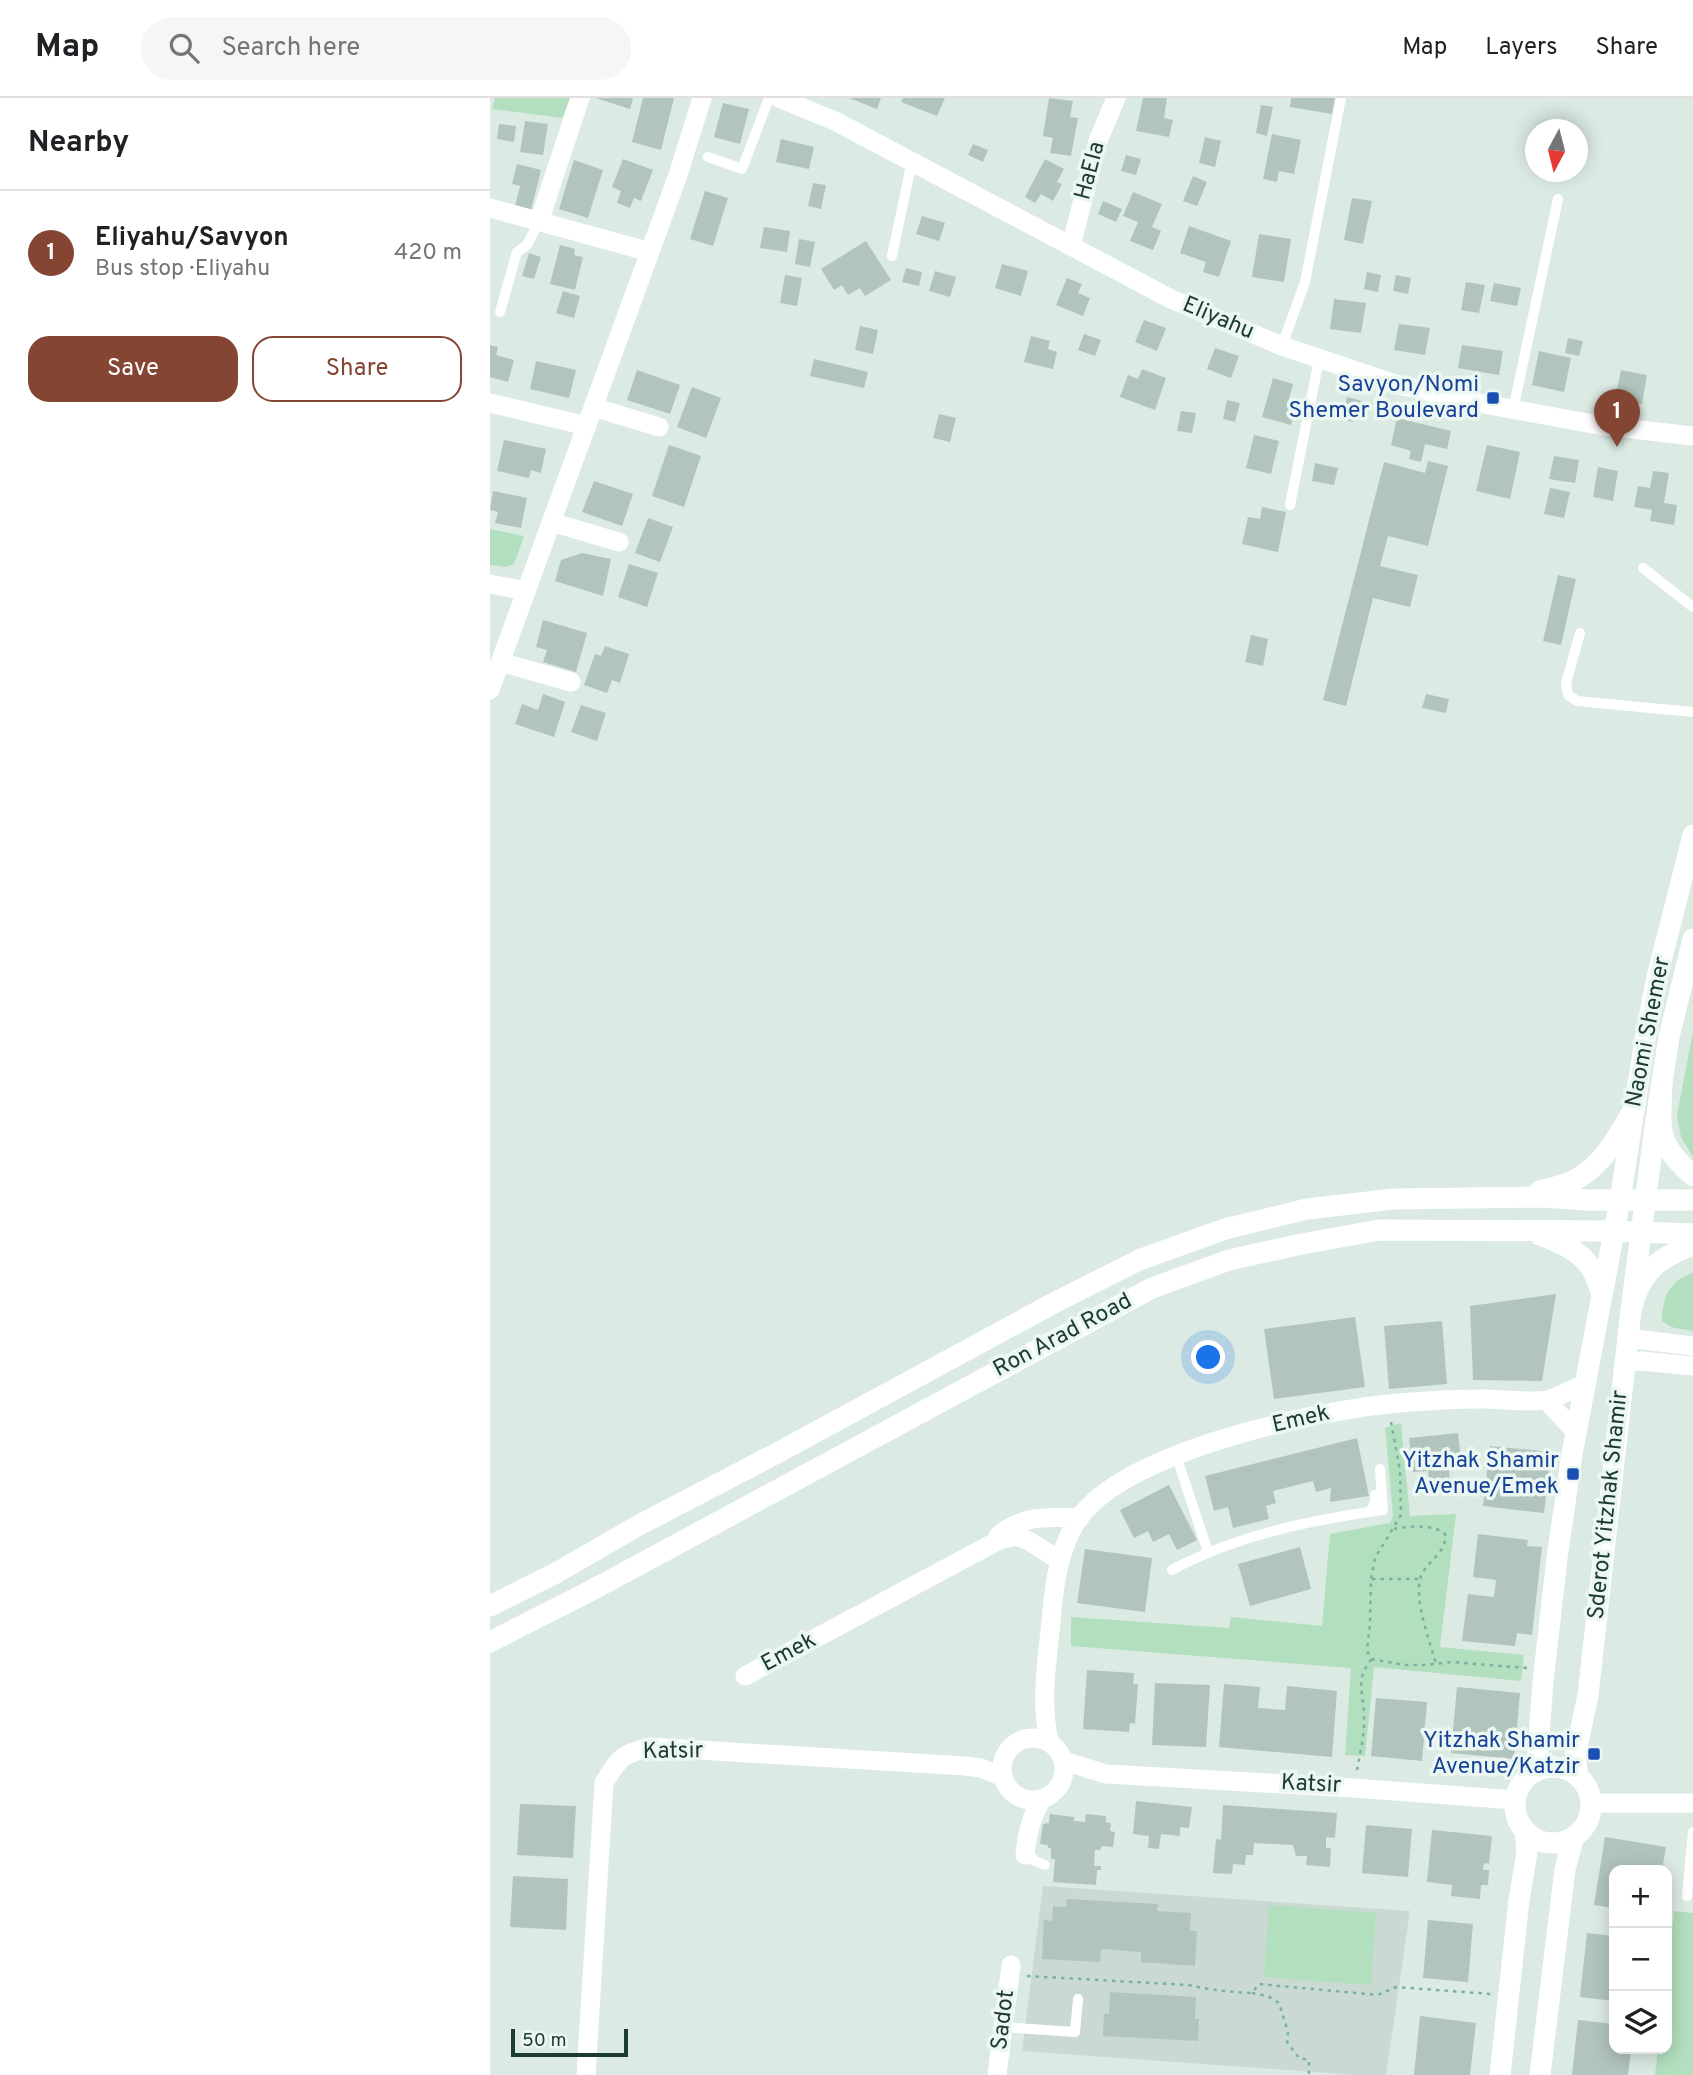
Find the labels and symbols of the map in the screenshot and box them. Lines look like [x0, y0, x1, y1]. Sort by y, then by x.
north arrow [1525, 119, 1588, 182]
street label: HaEla [1069, 139, 1113, 203]
street label: Eliyahu [1178, 291, 1258, 347]
place label: Savyon/Nomi Shemer Boulevard [1289, 371, 1479, 426]
pin: 1 [1594, 389, 1640, 447]
marker: Savyon/Nomi Shemer Boulevard [1485, 390, 1501, 406]
street label: Naomi Shemer [1620, 954, 1678, 1110]
street label: Ron Arad Road [989, 1287, 1137, 1385]
your location [1191, 1340, 1225, 1374]
street label: Sderot Yitzhak Shamir [1583, 1389, 1635, 1621]
street label: Emek [1269, 1399, 1333, 1441]
place label: Yitzhak Shamir Avenue/Emek [1402, 1447, 1559, 1502]
marker: Yitzhak Shamir Avenue/Emek [1565, 1466, 1581, 1482]
street label: Emek [757, 1627, 821, 1679]
place label: Yitzhak Shamir Avenue/Katzir [1423, 1727, 1580, 1782]
street label: Katsir [642, 1737, 704, 1767]
marker: Yitzhak Shamir Avenue/Katzir [1586, 1746, 1602, 1762]
street label: Katsir [1280, 1769, 1342, 1801]
street label: Sadot [986, 1988, 1022, 2052]
scale bar [511, 2026, 628, 2058]

